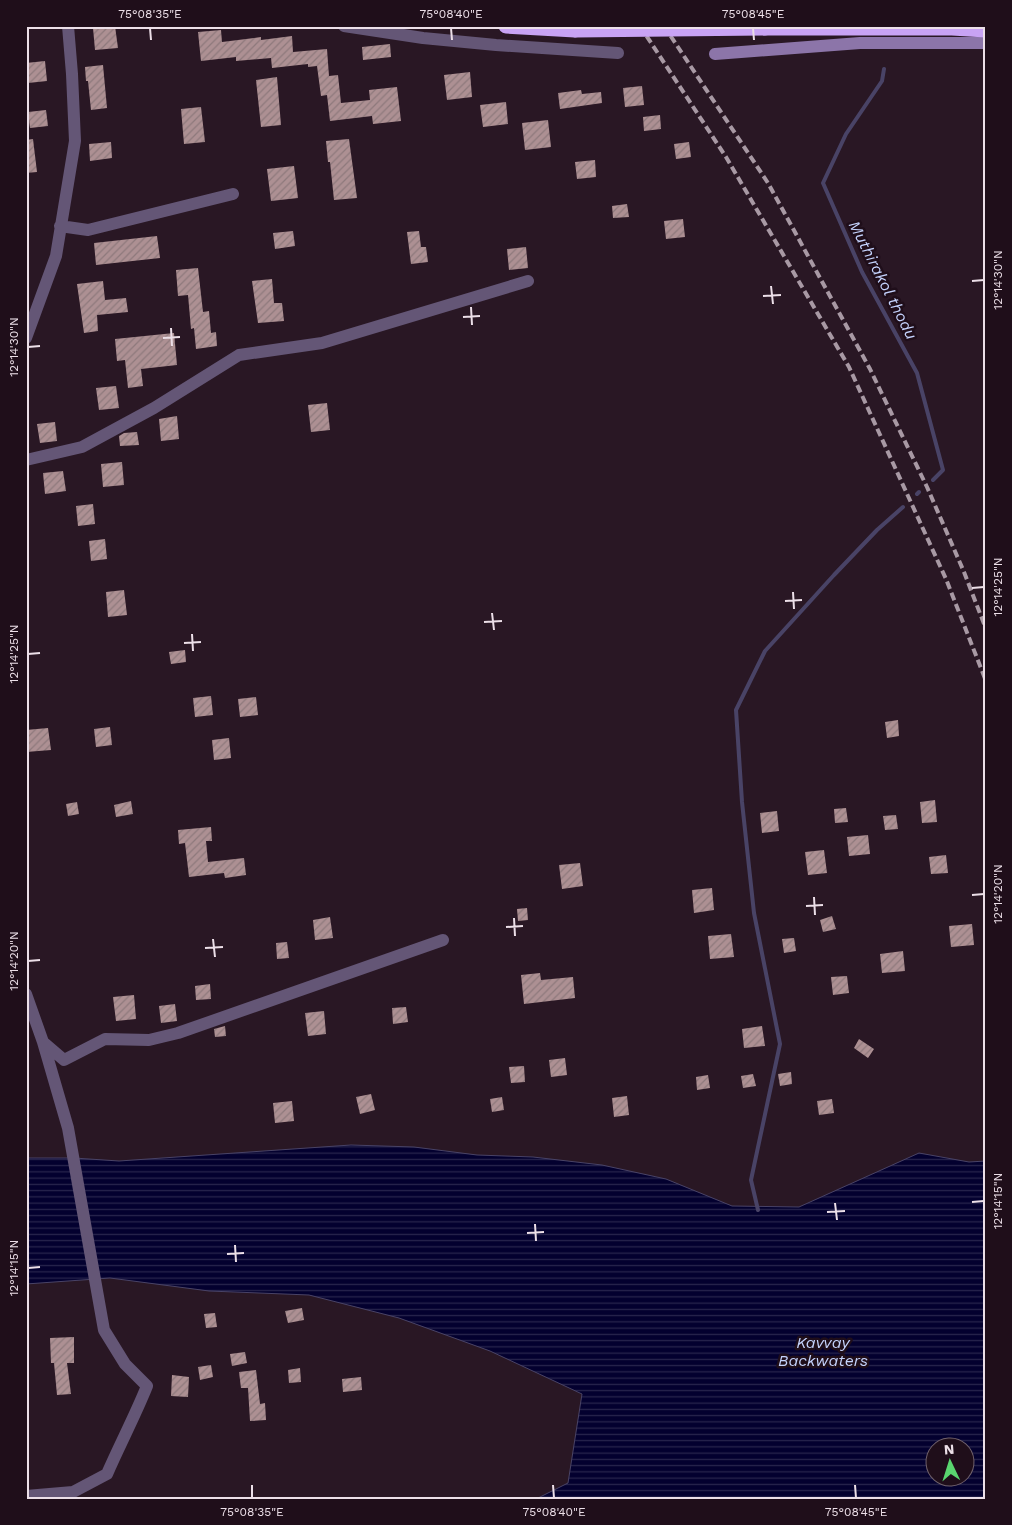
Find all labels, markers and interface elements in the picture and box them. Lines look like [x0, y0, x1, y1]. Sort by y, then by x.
text: 75°08'35"E [118, 7, 182, 21]
text: 75°08'40"E [419, 7, 483, 21]
text: 75°08'45"E [722, 7, 785, 21]
water label: Muthirakol thodu [845, 217, 921, 343]
text: 12°14'30"N [991, 250, 1005, 310]
text: 12°14'30"N [7, 317, 21, 377]
text: 12°14'25"N [991, 557, 1005, 617]
text: 12°14'25"N [7, 624, 21, 684]
text: 12°14'20"N [991, 864, 1005, 924]
text: 12°14'20"N [7, 931, 21, 991]
text: 12°14'15"N [991, 1173, 1005, 1229]
text: 12°14'15"N [7, 1240, 21, 1296]
water label: Kavvay Backwaters [778, 1333, 868, 1370]
north arrow [924, 1438, 974, 1488]
text: N [943, 1441, 955, 1457]
text: 75°08'35"E [220, 1505, 284, 1519]
text: 75°08'40"E [522, 1505, 586, 1519]
text: 75°08'45"E [825, 1505, 888, 1519]

